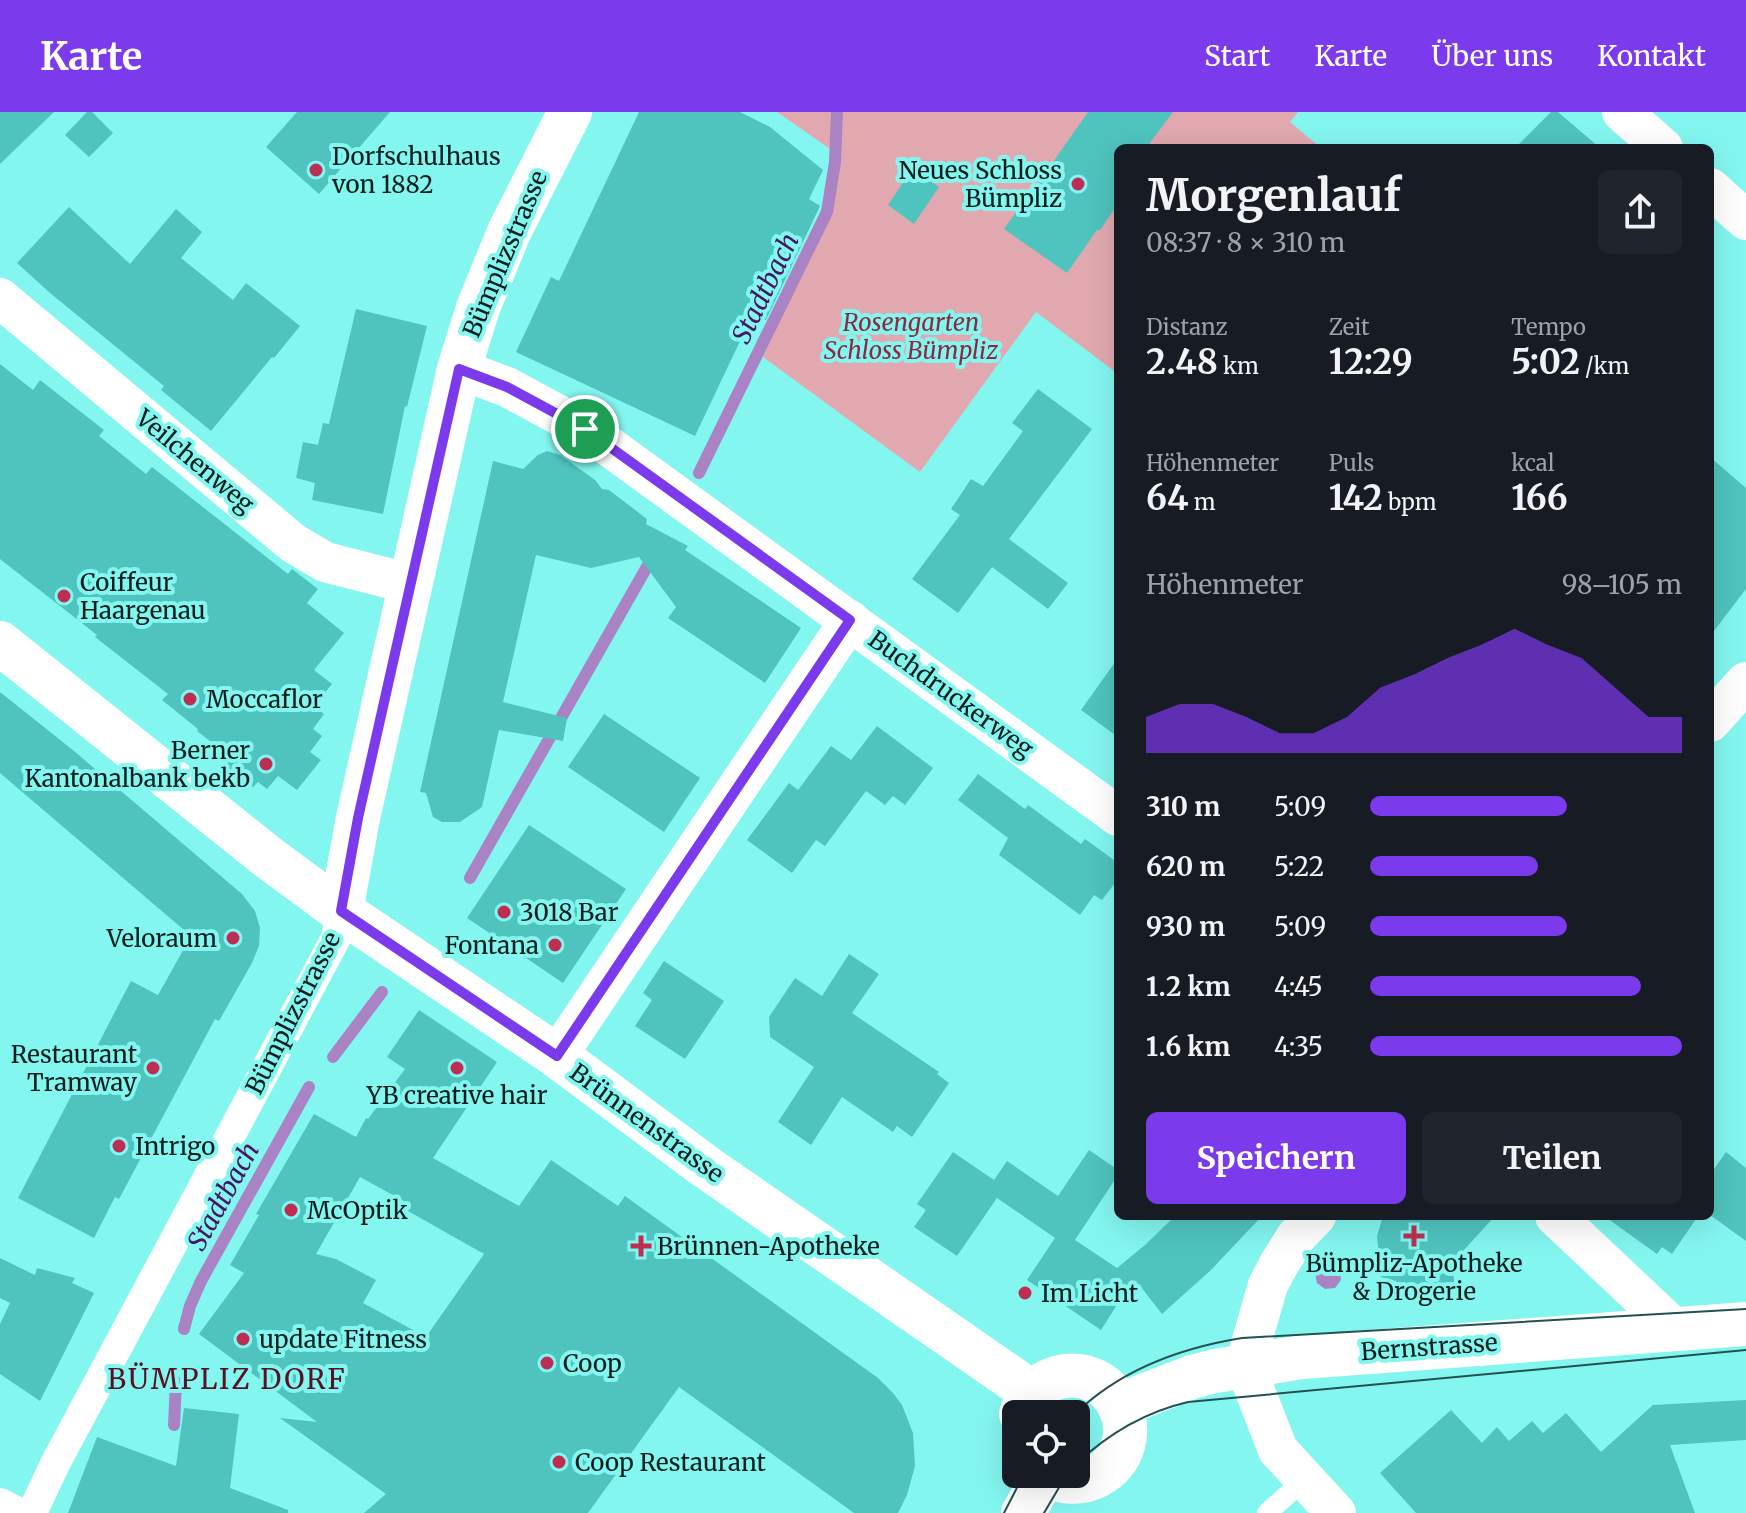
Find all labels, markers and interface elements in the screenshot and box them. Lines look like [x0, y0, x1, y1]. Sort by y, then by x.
text: Karte [40, 33, 142, 80]
text: Start [1204, 38, 1270, 74]
text: Karte [1314, 38, 1387, 74]
text: Über uns [1431, 38, 1553, 74]
text: Kontakt [1597, 38, 1706, 74]
place label: Dorfschulhaus von 1882 [331, 141, 501, 200]
place label: Neues Schloss Bümpliz [899, 155, 1062, 214]
marker: Dorfschulhaus von 1882 [307, 161, 325, 179]
street label: Bümplizstrasse [456, 166, 554, 342]
text: Morgenlauf [1146, 168, 1401, 223]
button: share [1598, 170, 1682, 254]
marker: Neues Schloss Bümpliz [1069, 175, 1087, 193]
text: 08:37 · 8 × 310 m [1146, 226, 1345, 259]
water label: Stadtbach [724, 228, 806, 348]
park label: Rosengarten Schloss Bümpliz [824, 307, 999, 366]
text: Distanz [1146, 313, 1227, 341]
text: Zeit [1329, 313, 1370, 341]
text: Tempo [1511, 313, 1586, 341]
text: 2.48 [1146, 341, 1218, 383]
text: 12:29 [1329, 341, 1413, 383]
text: 5:02 [1511, 341, 1580, 383]
text: km [1218, 352, 1259, 380]
text: /km [1580, 352, 1629, 380]
pin [551, 395, 619, 463]
street label: Veilchenweg [129, 402, 261, 520]
icon: arrive [563, 407, 607, 451]
text: Höhenmeter [1146, 449, 1279, 477]
text: Puls [1329, 449, 1374, 477]
text: kcal [1511, 449, 1555, 477]
text: 64 [1146, 477, 1189, 519]
text: 142 [1329, 477, 1383, 519]
text: 166 [1511, 477, 1568, 519]
text: m [1189, 488, 1216, 516]
text: bpm [1383, 488, 1437, 516]
place label: Coiffeur Haargenau [80, 567, 206, 626]
text: Höhenmeter [1146, 568, 1304, 601]
text: 98–105 m [1562, 568, 1682, 601]
marker: Coiffeur Haargenau [55, 587, 73, 605]
street label: Buchdruckerweg [862, 624, 1040, 765]
place label: Moccaflor [206, 684, 323, 715]
marker: Moccaflor [181, 690, 199, 708]
place label: Berner Kantonalbank bekb [24, 735, 250, 794]
marker: Berner Kantonalbank bekb [257, 755, 275, 773]
text: 310 m [1146, 790, 1220, 823]
text: 5:09 [1274, 790, 1326, 823]
text: 620 m [1146, 850, 1226, 883]
text: 5:22 [1274, 850, 1324, 883]
place label: 3018 Bar [520, 897, 619, 928]
marker: 3018 Bar [495, 903, 513, 921]
text: 930 m [1146, 910, 1225, 943]
text: 5:09 [1274, 910, 1326, 943]
place label: Veloraum [106, 923, 217, 954]
street label: Bümplizstrasse [239, 927, 347, 1099]
marker: Veloraum [224, 929, 242, 947]
place label: Fontana [445, 930, 539, 961]
marker: Fontana [546, 936, 564, 954]
text: 1.2 km [1146, 970, 1231, 1003]
text: 4:45 [1274, 970, 1323, 1003]
text: 1.6 km [1146, 1030, 1230, 1063]
text: 4:35 [1274, 1030, 1323, 1063]
place label: Restaurant Tramway [11, 1039, 138, 1098]
street label: Brünnenstrasse [564, 1057, 730, 1189]
marker: Restaurant Tramway [144, 1059, 162, 1077]
marker: YB creative hair [448, 1059, 466, 1077]
place label: YB creative hair [366, 1080, 548, 1111]
button: Speichern [1146, 1112, 1406, 1204]
button: Teilen [1422, 1112, 1682, 1204]
place label: Intrigo [135, 1131, 215, 1162]
water label: Stadtbach [180, 1136, 266, 1256]
marker: Intrigo [110, 1137, 128, 1155]
place label: McOptik [307, 1195, 408, 1226]
marker: McOptik [282, 1201, 300, 1219]
marker: Bümpliz-Apotheke & Drogerie [1405, 1227, 1423, 1245]
place label: Brünnen-Apotheke [657, 1231, 880, 1262]
marker: Brünnen-Apotheke [632, 1237, 650, 1255]
place label: Bümpliz-Apotheke & Drogerie [1305, 1248, 1523, 1307]
place label: Im Licht [1041, 1278, 1139, 1309]
marker: Im Licht [1016, 1284, 1034, 1302]
place label: update Fitness [259, 1324, 427, 1355]
street label: Bernstrasse [1360, 1327, 1498, 1367]
marker: update Fitness [234, 1330, 252, 1348]
place label: Coop [563, 1348, 622, 1379]
marker: Coop [538, 1354, 556, 1372]
district label: BÜMPLIZ DORF [107, 1361, 347, 1397]
map controls [1002, 1400, 1090, 1488]
button: locate [1002, 1400, 1090, 1488]
place label: Coop Restaurant [575, 1447, 766, 1478]
marker: Coop Restaurant [550, 1453, 568, 1471]

